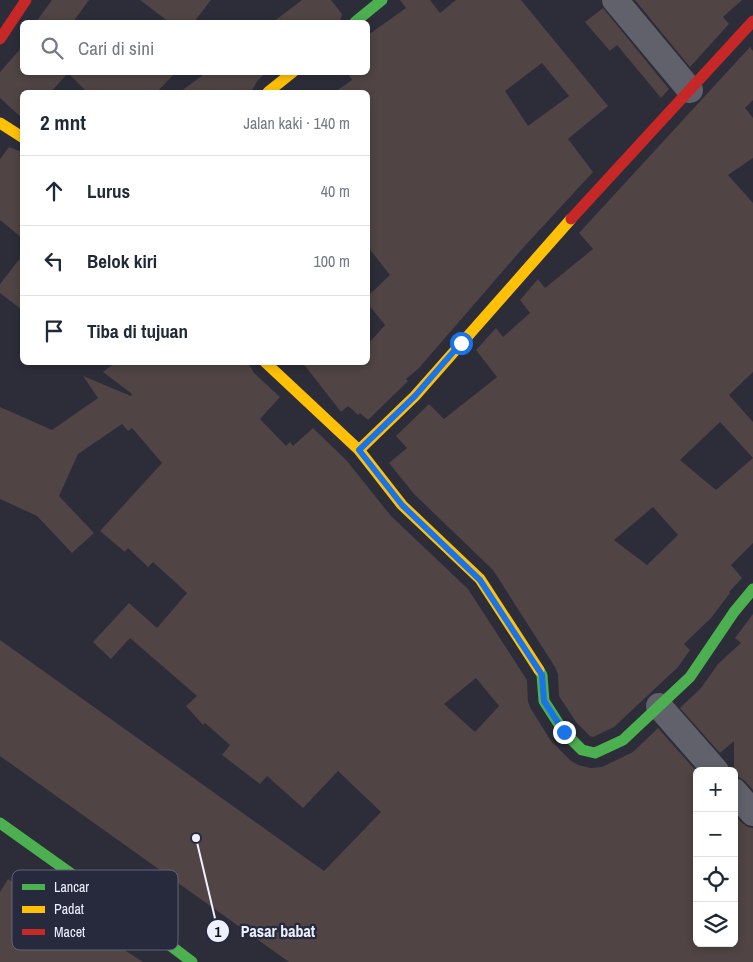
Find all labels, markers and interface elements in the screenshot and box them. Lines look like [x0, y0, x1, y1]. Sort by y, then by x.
search box [20, 20, 370, 75]
icon: search [38, 34, 66, 62]
text: Cari di sini [78, 35, 154, 61]
text: 2 mnt [40, 108, 86, 137]
text: Jalan kaki · 140 m [244, 112, 350, 134]
icon: ahead [40, 177, 68, 205]
text: Lurus [87, 178, 130, 204]
text: 40 m [321, 180, 350, 202]
icon: left [40, 247, 68, 275]
text: Belok kiri [87, 248, 157, 274]
text: 100 m [314, 250, 350, 272]
icon: arrive [40, 317, 68, 345]
text: Tiba di tujuan [87, 318, 188, 344]
route start [450, 332, 473, 355]
route end [553, 721, 576, 744]
map controls [693, 767, 738, 947]
button: + [693, 767, 738, 812]
button: − [693, 812, 738, 857]
button: locate [693, 857, 738, 902]
legend [12, 870, 178, 950]
text: Lancar [54, 878, 89, 896]
text: Padat [54, 900, 84, 918]
button: layers [693, 902, 738, 947]
callout: Pasar babat [206, 916, 325, 947]
text: Pasar babat [241, 920, 316, 942]
text: 1 [215, 921, 222, 942]
text: Macet [54, 923, 85, 941]

